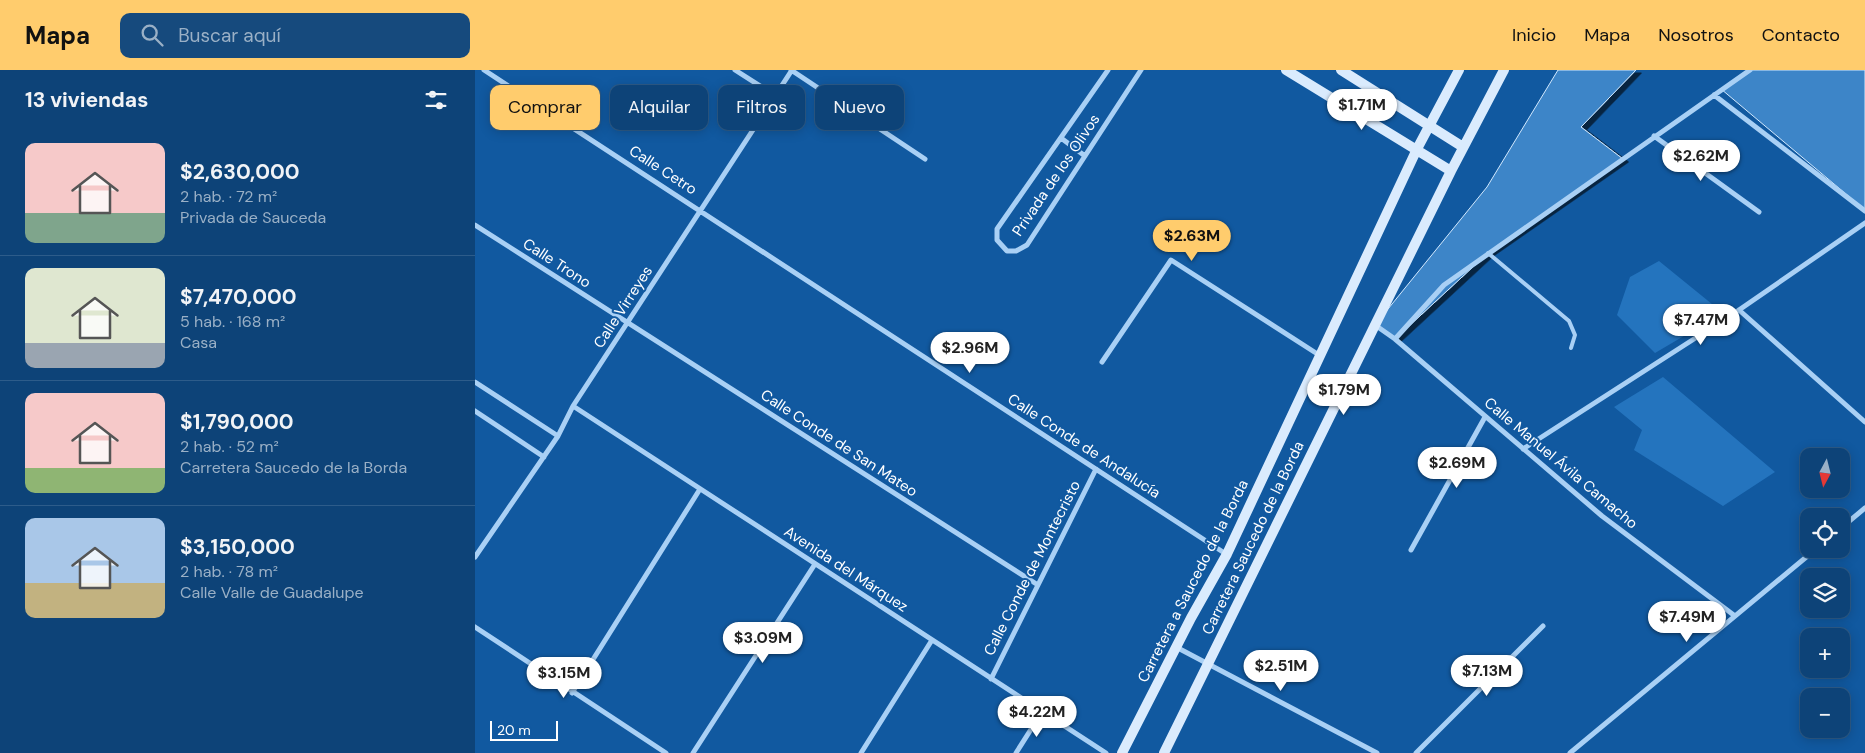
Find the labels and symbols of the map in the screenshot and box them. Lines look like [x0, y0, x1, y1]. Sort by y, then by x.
pin: $1.71M [1321, 88, 1403, 131]
street label: Privada de los Olivos [1008, 110, 1104, 240]
pin: $2.62M [1660, 140, 1742, 182]
street label: Calle Cetro [625, 141, 701, 199]
pin: $2.63M [1151, 220, 1233, 262]
street label: Calle Trono [519, 234, 595, 293]
street label: Calle Virreyes [589, 262, 657, 352]
pin: $7.47M [1660, 304, 1742, 346]
pin: $2.96M [929, 332, 1011, 374]
pin: $1.79M [1303, 374, 1385, 416]
street label: Calle Conde de San Mateo [757, 385, 921, 501]
street label: Calle Conde de Andalucía [1004, 389, 1164, 503]
street label: Calle Manuel Ávila Camacho [1480, 393, 1642, 533]
street label: Carretera Saucedo de la Borda [1197, 438, 1309, 638]
pin: $2.69M [1416, 446, 1498, 489]
north arrow [1800, 448, 1850, 498]
street label: Carretera a Saucedo de la Borda [1133, 476, 1253, 686]
street label: Calle Conde de Montecristo [979, 477, 1085, 659]
street label: Avenida del Márquez [780, 521, 912, 617]
pin: $7.49M [1646, 600, 1728, 643]
pin: $3.09M [722, 622, 804, 664]
pin: $2.51M [1240, 650, 1322, 692]
pin: $7.13M [1446, 654, 1528, 697]
pin: $3.15M [523, 656, 605, 699]
pin: $4.22M [996, 696, 1078, 738]
scale bar [490, 718, 557, 741]

